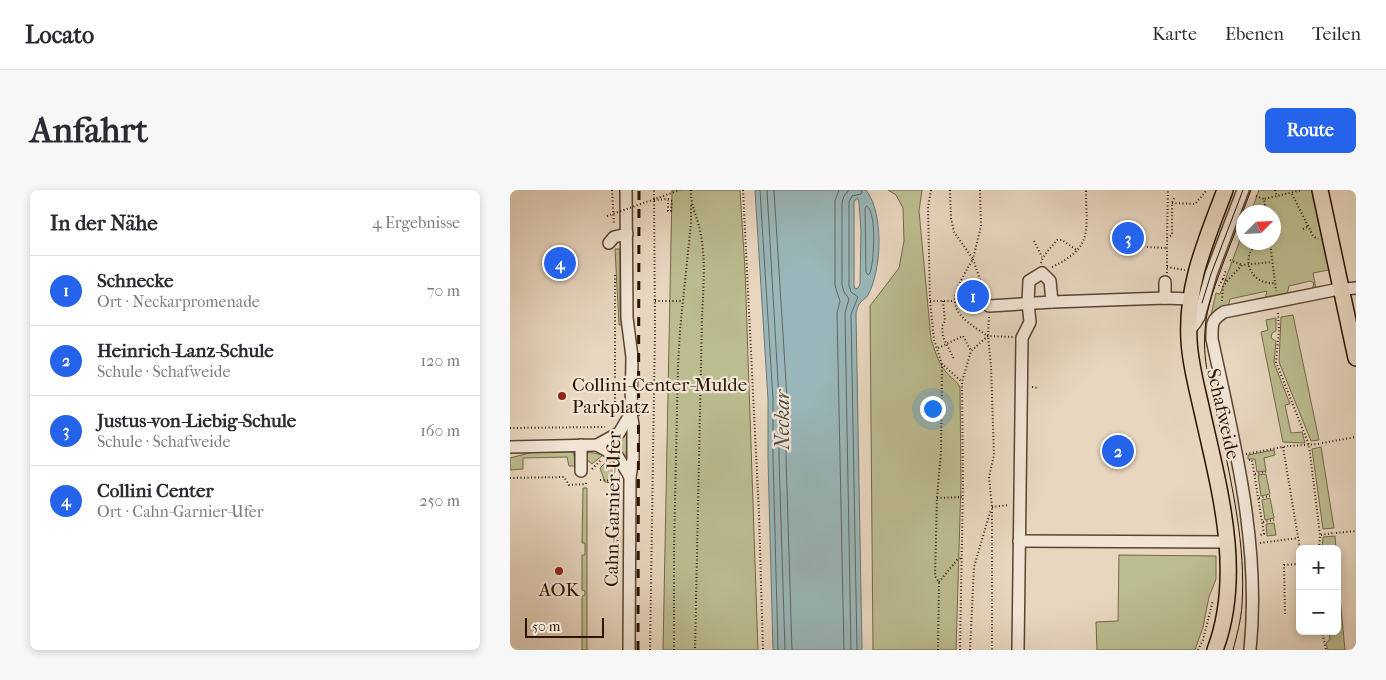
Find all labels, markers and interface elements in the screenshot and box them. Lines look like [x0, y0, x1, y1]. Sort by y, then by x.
text: Locato [25, 21, 94, 49]
text: Karte [1152, 24, 1197, 45]
text: Ebenen [1225, 24, 1284, 45]
text: Teilen [1312, 24, 1361, 45]
button: Route [1265, 108, 1356, 153]
text: Anfahrt [30, 110, 148, 151]
north arrow [1236, 205, 1281, 250]
text: In der Nähe [50, 211, 158, 235]
text: 4 Ergebnisse [372, 213, 460, 232]
pin: 3 [1112, 219, 1144, 257]
pin: 4 [544, 244, 576, 282]
text: Schnecke [97, 270, 173, 292]
pin: 1 [957, 277, 989, 315]
text: 1 [63, 281, 69, 300]
text: 70 m [427, 281, 460, 300]
text: Ort · Neckarpromenade [97, 292, 260, 311]
text: Heinrich-Lanz-Schule [97, 340, 274, 362]
text: 2 [62, 351, 70, 370]
text: 120 m [421, 351, 460, 370]
text: Schule · Schafweide [97, 362, 230, 381]
street label: Schafweide [1202, 366, 1244, 462]
place label: Collini-Center-Mulde Parkplatz [572, 374, 747, 418]
water label: Neckar [771, 388, 794, 451]
marker: Collini-Center-Mulde Parkplatz [556, 390, 568, 402]
your location [920, 396, 946, 422]
text: Justus-von-Liebig-Schule [97, 410, 296, 432]
text: 3 [63, 421, 69, 440]
text: 160 m [420, 421, 460, 440]
street label: Cahn-Garnier-Ufer [601, 430, 625, 587]
text: Schule · Schafweide [97, 432, 230, 451]
pin: 2 [1102, 432, 1134, 470]
text: Collini Center [97, 480, 213, 502]
text: 4 [61, 491, 71, 510]
text: 250 m [419, 491, 460, 510]
text: Ort · Cahn-Garnier-Ufer [97, 502, 263, 521]
map controls [1296, 545, 1341, 635]
button: + [1296, 545, 1341, 590]
marker: AOK [553, 565, 565, 577]
place label: AOK [538, 579, 580, 601]
button: − [1296, 590, 1341, 635]
scale bar [525, 615, 604, 638]
text: 50 m [532, 618, 560, 635]

